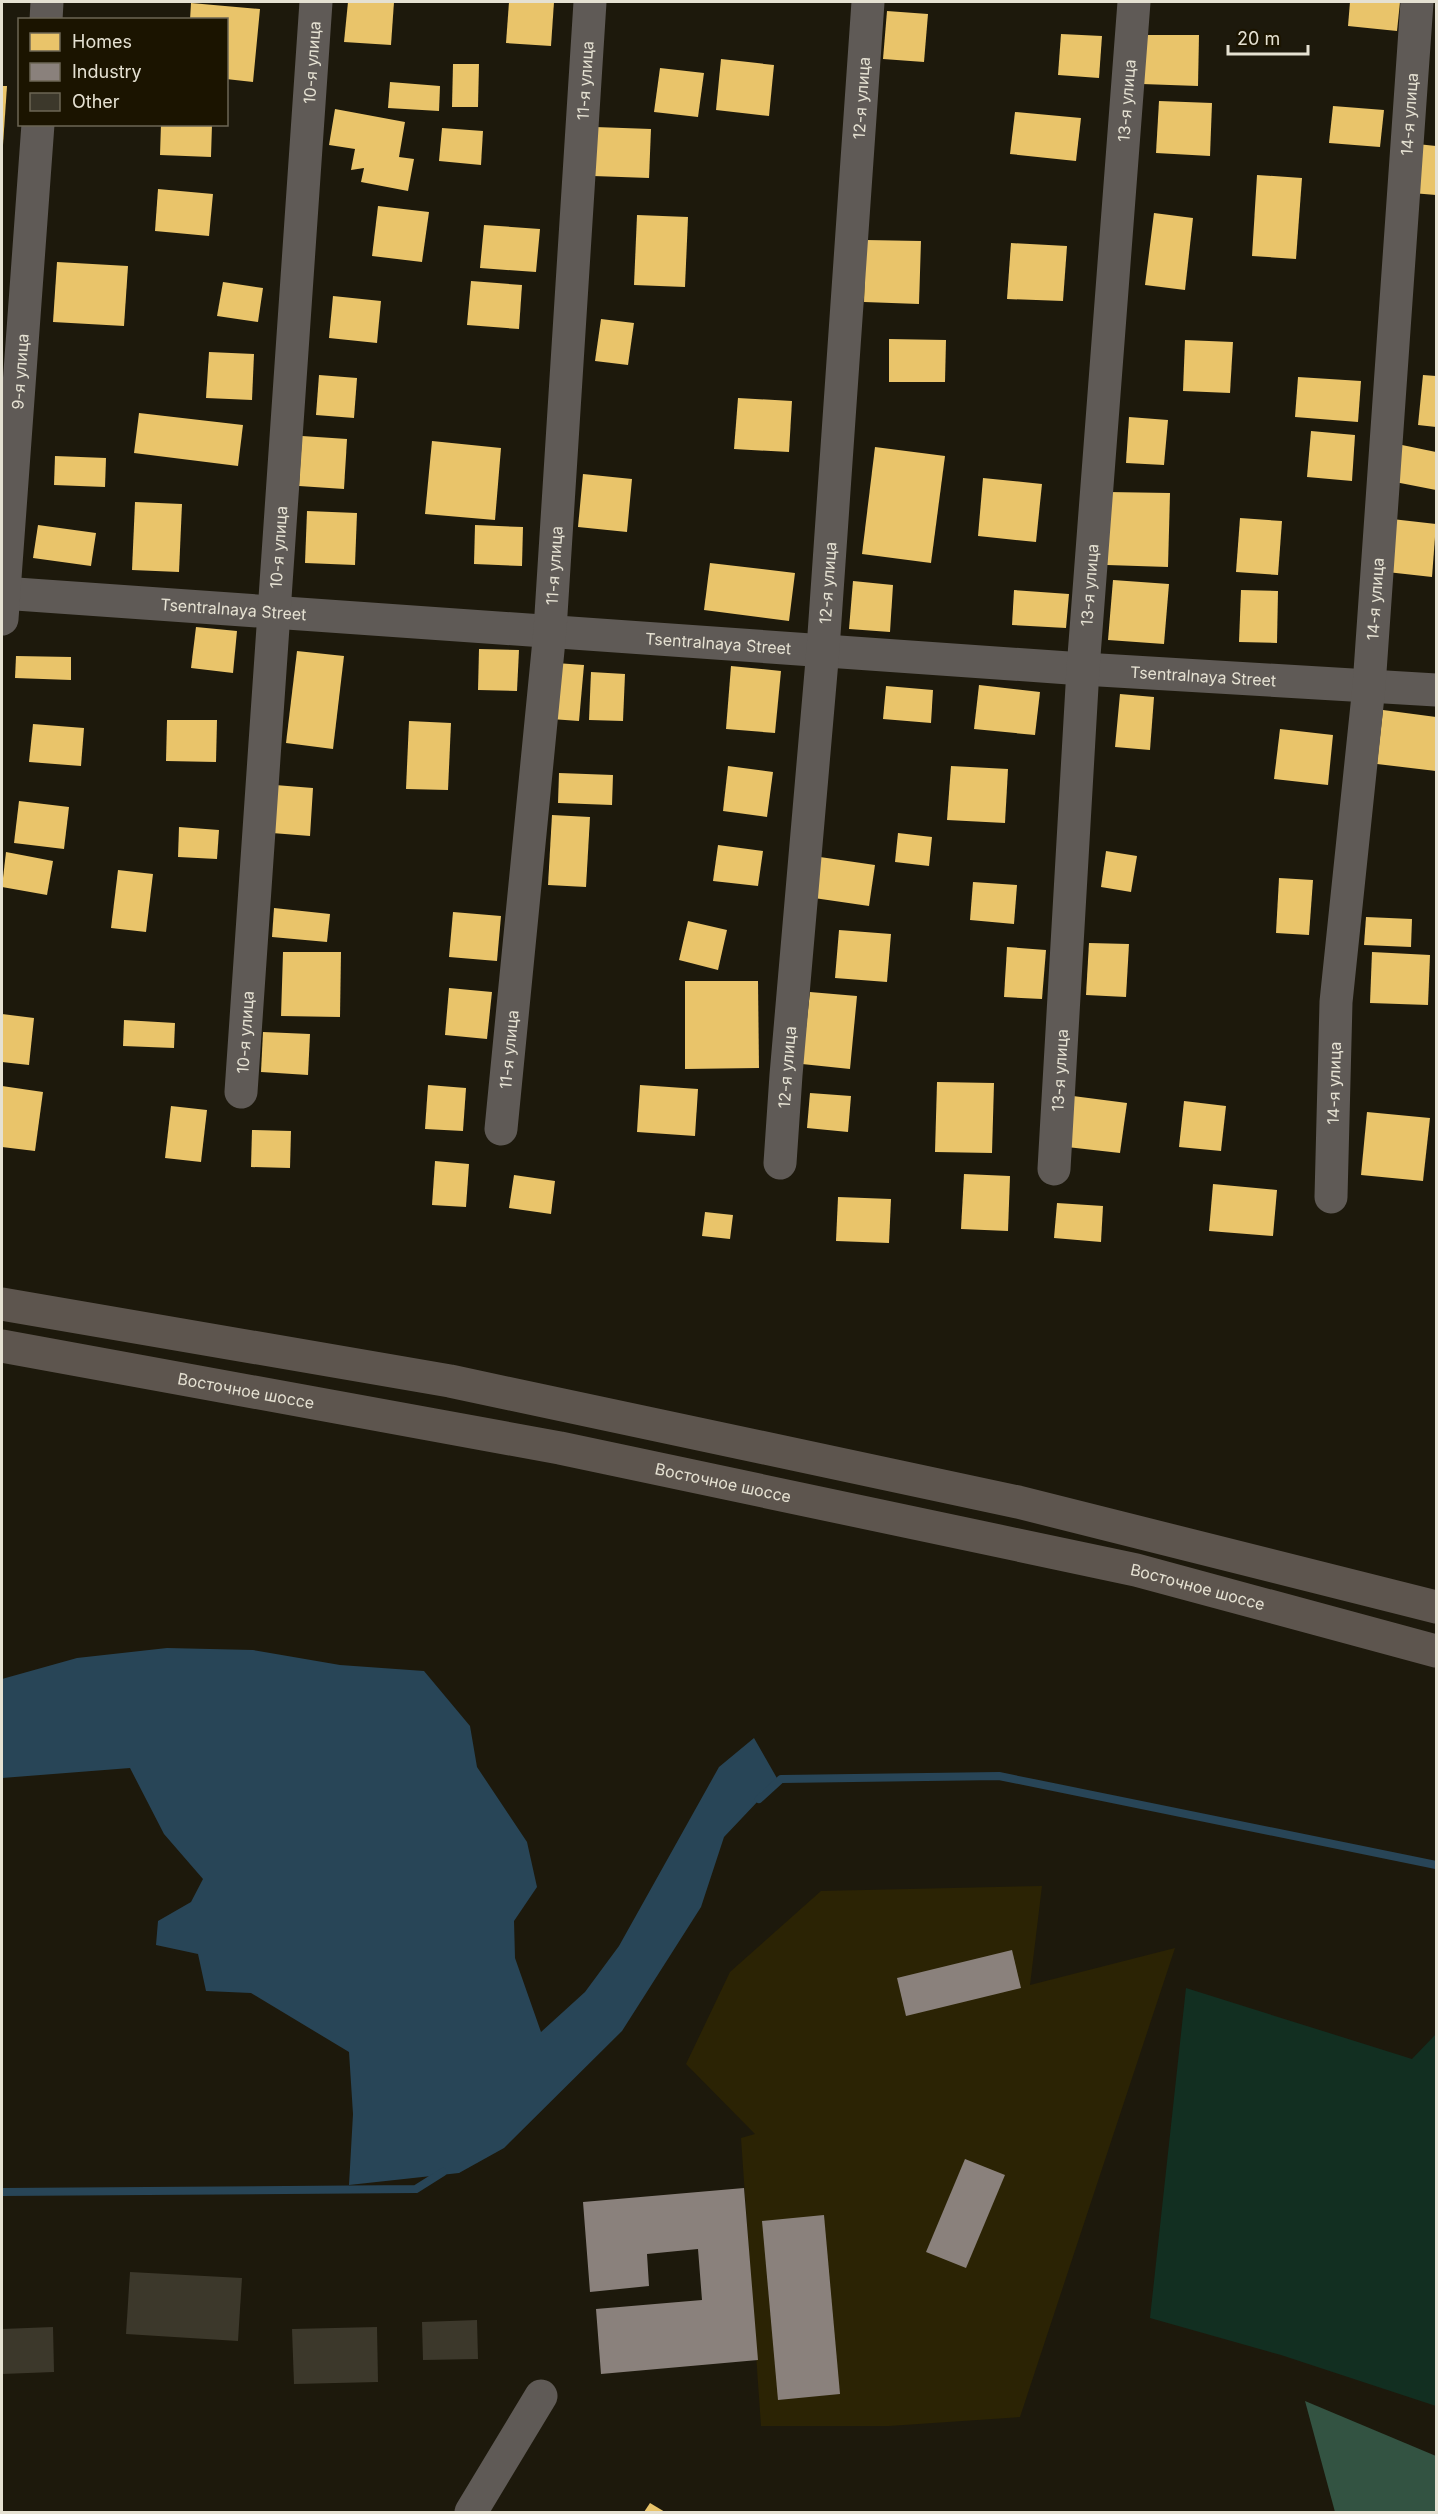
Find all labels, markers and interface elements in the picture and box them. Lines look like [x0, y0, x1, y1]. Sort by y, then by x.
legend [18, 18, 228, 126]
scale bar [1228, 18, 1308, 56]
street label: 10-я улица [299, 20, 325, 104]
text: 20 m [1237, 28, 1280, 49]
text: Homes [72, 31, 132, 52]
street label: 11-я улица [573, 40, 597, 121]
street label: 12-я улица [848, 56, 874, 140]
street label: 13-я улица [1113, 59, 1140, 142]
text: Industry [72, 61, 142, 82]
street label: 14-я улица [1396, 72, 1422, 156]
text: Other [72, 91, 120, 112]
street label: 9-я улица [7, 333, 33, 410]
street label: 10-я улица [266, 505, 291, 589]
street label: 11-я улица [542, 525, 567, 606]
street label: 12-я улица [815, 541, 840, 625]
street label: 13-я улица [1076, 543, 1103, 627]
street label: 14-я улица [1362, 557, 1388, 641]
street label: Tsentralnaya Street [160, 594, 307, 624]
street label: Tsentralnaya Street [645, 628, 792, 658]
street label: Tsentralnaya Street [1130, 662, 1277, 690]
street label: 10-я улица [232, 990, 258, 1074]
street label: 11-я улица [495, 1009, 523, 1090]
street label: 12-я улица [774, 1025, 800, 1109]
street label: 13-я улица [1047, 1028, 1072, 1112]
street label: 14-я улица [1323, 1041, 1345, 1125]
street label: Восточное шоссе [176, 1368, 316, 1413]
street label: Восточное шоссе [653, 1458, 793, 1507]
street label: Восточное шоссе [1129, 1559, 1267, 1614]

